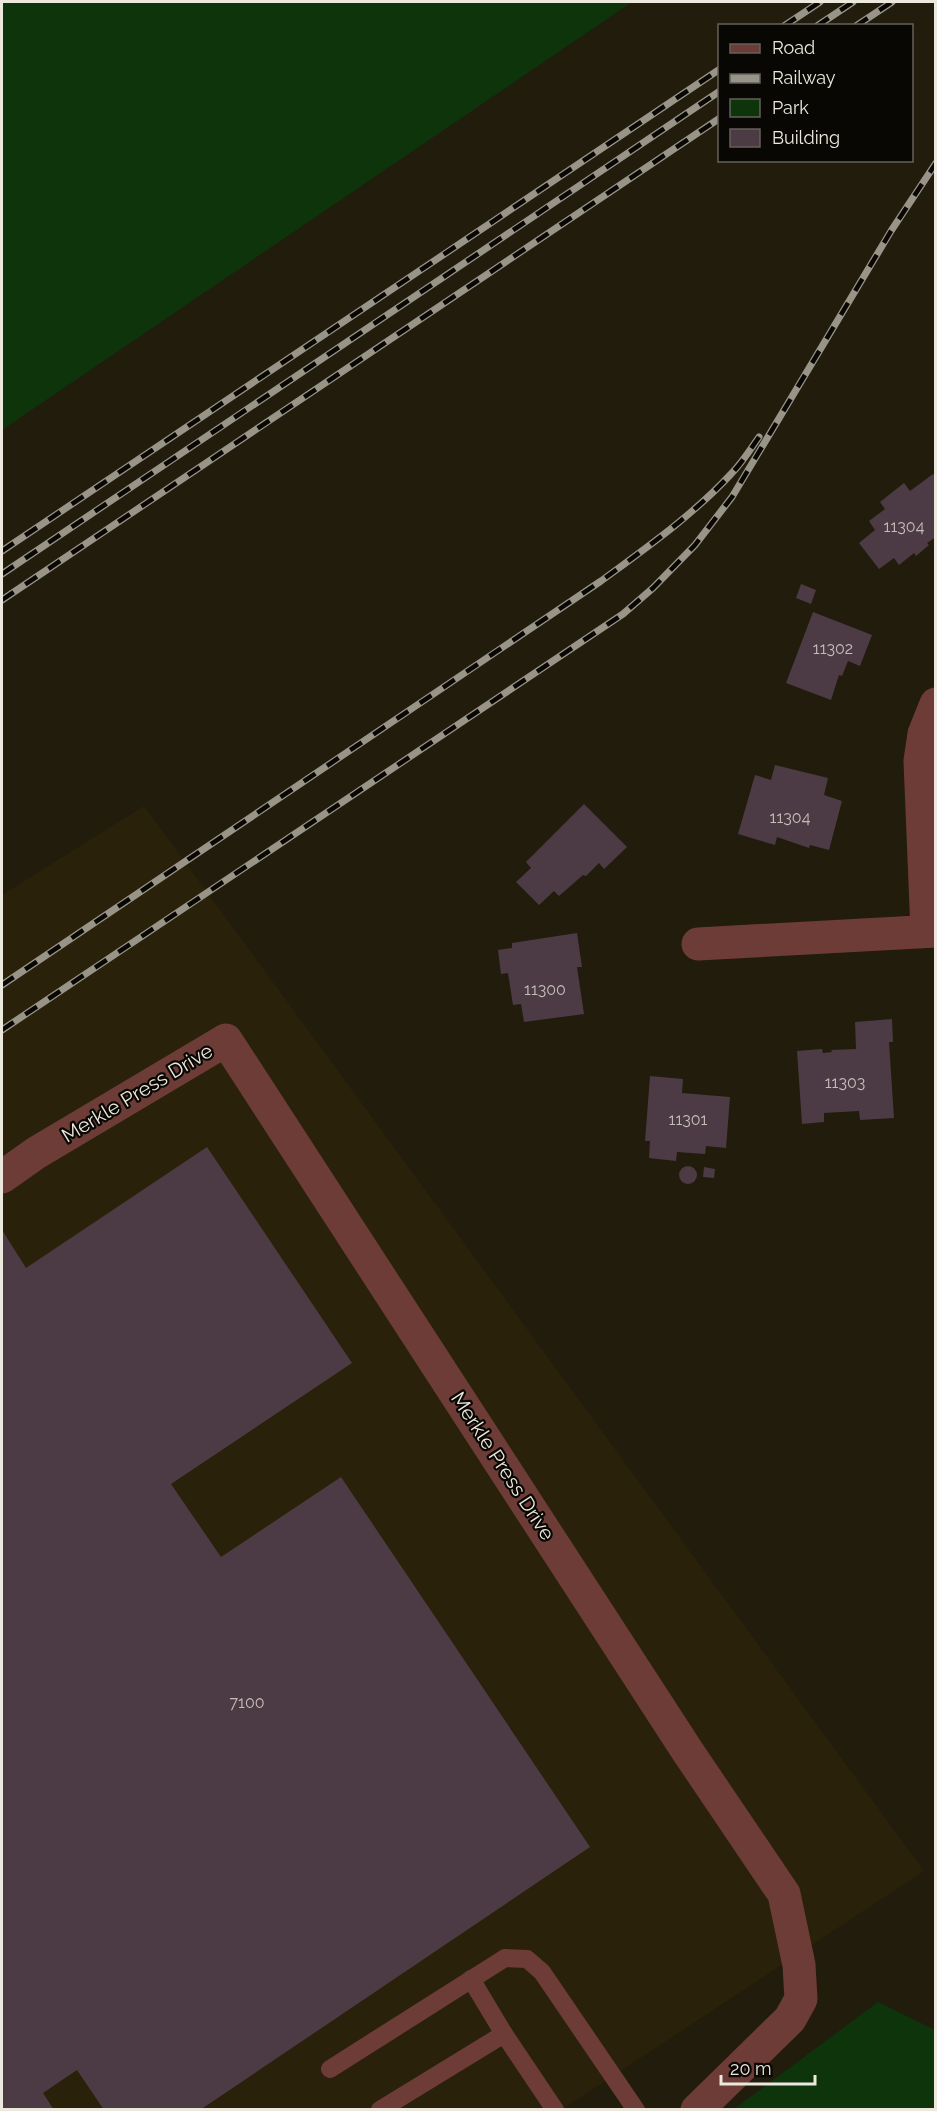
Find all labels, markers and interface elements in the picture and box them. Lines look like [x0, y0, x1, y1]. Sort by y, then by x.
legend [718, 24, 913, 162]
text: Road [772, 37, 815, 58]
text: Railway [772, 67, 836, 88]
text: Park [772, 97, 809, 118]
text: Building [772, 127, 840, 148]
house number: 11304 [884, 517, 925, 536]
house number: 11302 [813, 639, 853, 658]
house number: 11304 [770, 808, 811, 827]
house number: 11300 [524, 980, 566, 999]
street label: Merkle Press Drive [57, 1038, 217, 1148]
house number: 11303 [825, 1073, 865, 1092]
house number: 11301 [669, 1110, 708, 1129]
street label: Merkle Press Drive [446, 1387, 560, 1545]
house number: 7100 [230, 1693, 265, 1712]
scale bar [721, 2048, 816, 2086]
text: 20 m [730, 2058, 772, 2079]

